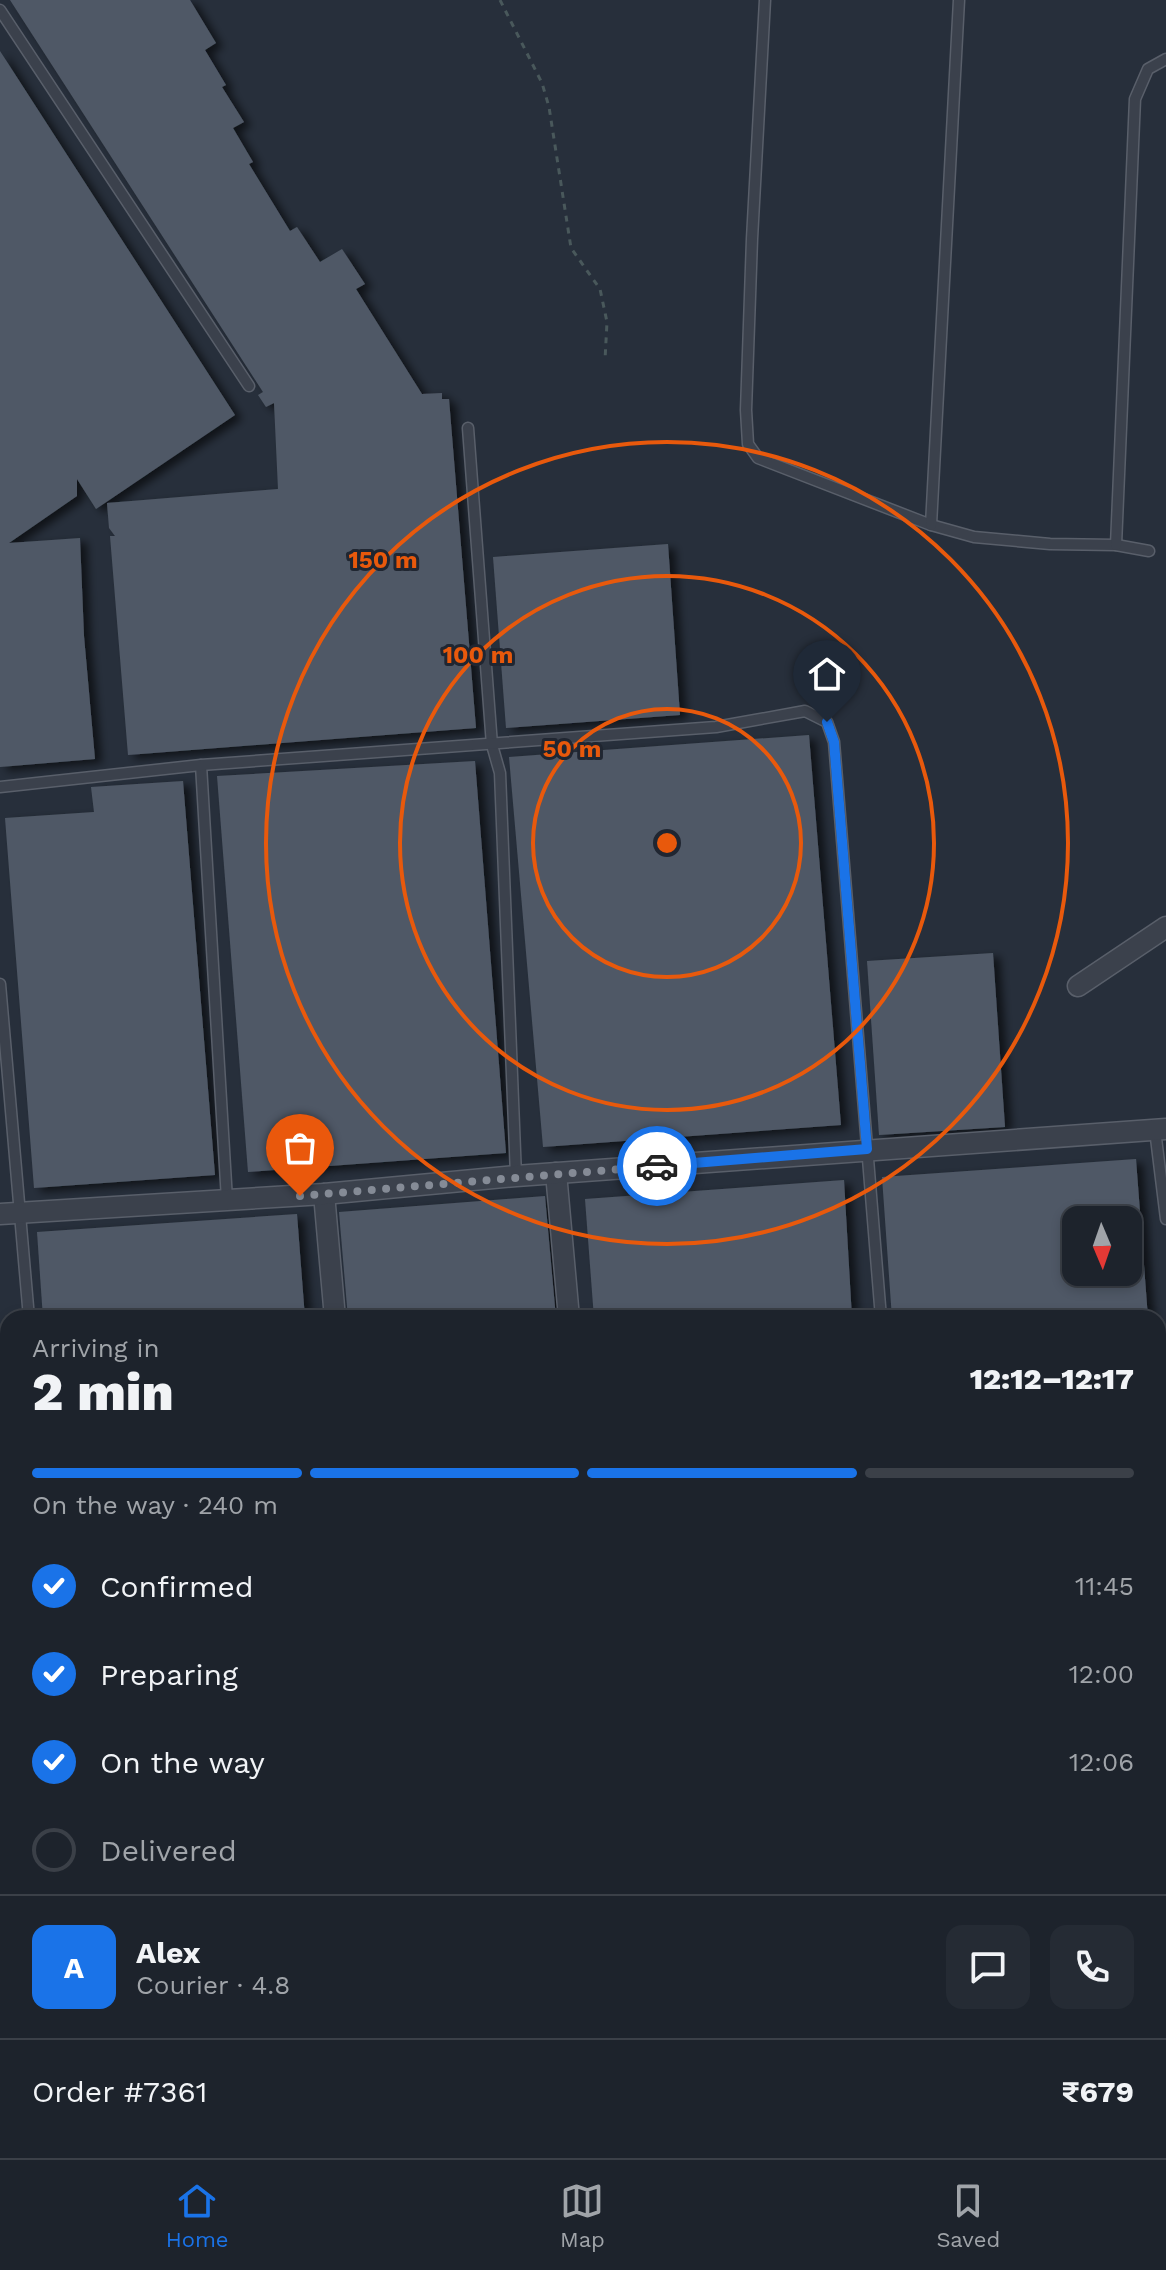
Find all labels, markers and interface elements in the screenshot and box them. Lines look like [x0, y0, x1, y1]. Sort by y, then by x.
text: 150 m [348, 546, 418, 574]
pin [793, 640, 861, 722]
text: 100 m [443, 641, 513, 669]
icon: home [805, 652, 849, 696]
text: 50 m [543, 735, 601, 763]
centre of rings [653, 829, 681, 857]
pin [266, 1114, 334, 1196]
icon: bag [278, 1126, 322, 1170]
courier [617, 1126, 697, 1206]
icon: car [635, 1144, 679, 1188]
north arrow [1062, 1206, 1142, 1286]
map controls [1062, 1206, 1142, 1286]
text: Arriving in [32, 1333, 160, 1363]
text: 12:12–12:17 [970, 1361, 1134, 1396]
text: 2 min [32, 1362, 174, 1423]
text: On the way · 240 m [32, 1490, 278, 1520]
icon: check [32, 1564, 76, 1608]
text: Confirmed [100, 1569, 254, 1604]
text: 11:45 [1075, 1571, 1134, 1601]
icon: check [32, 1652, 76, 1696]
text: Preparing [100, 1657, 238, 1692]
text: 12:00 [1069, 1659, 1134, 1689]
icon: check [32, 1740, 76, 1784]
text: On the way [100, 1745, 265, 1780]
text: 12:06 [1069, 1747, 1134, 1777]
text: Delivered [100, 1833, 237, 1868]
button: chat [946, 1925, 1030, 2009]
button: phone [1050, 1925, 1134, 2009]
text: Alex [136, 1935, 200, 1970]
text: A [64, 1950, 84, 1985]
text: Courier · 4.8 [136, 1970, 290, 2000]
text: Order #7361 [32, 2074, 207, 2109]
text: ₹679 [1061, 2074, 1134, 2109]
tab: Home [166, 2179, 229, 2252]
tab: Map [560, 2179, 605, 2252]
tab: Saved [936, 2179, 1000, 2252]

